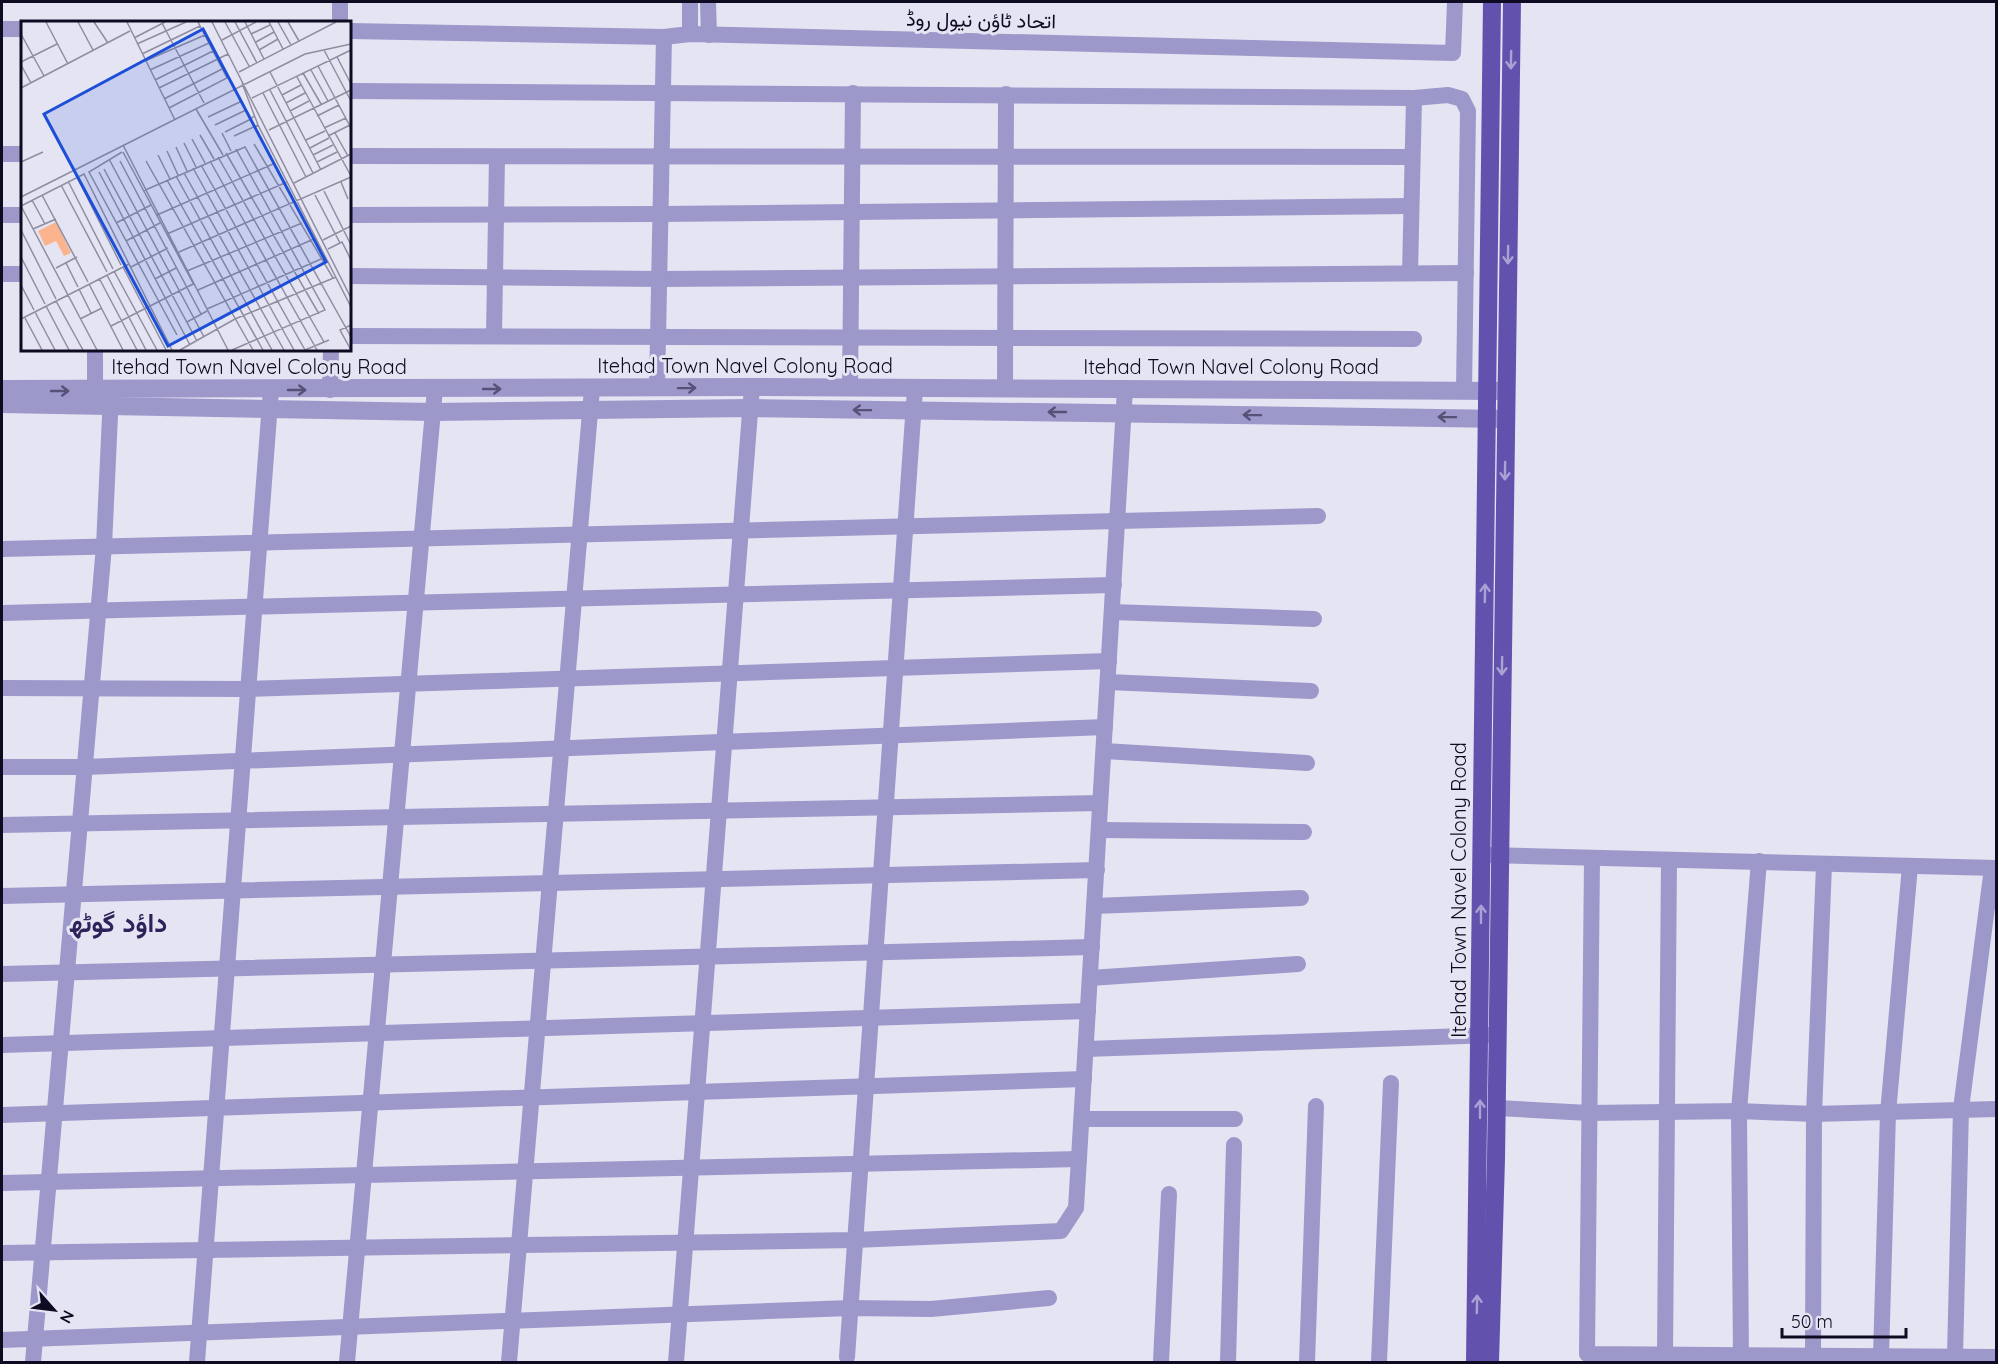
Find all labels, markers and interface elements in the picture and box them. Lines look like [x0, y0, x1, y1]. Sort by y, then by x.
street label: اتحاد ٹاؤن نیول روڈ [906, 6, 1056, 34]
inset map [21, 21, 351, 351]
one-way arrow [1505, 49, 1517, 69]
one-way arrow [1502, 244, 1514, 264]
street label: Itehad Town Navel Colony Road [597, 353, 893, 378]
street label: Itehad Town Navel Colony Road [111, 354, 407, 379]
street label: Itehad Town Navel Colony Road [1083, 354, 1379, 379]
one-way arrow [676, 382, 696, 394]
one-way arrow [481, 383, 501, 395]
one-way arrow [286, 384, 306, 396]
one-way arrow [49, 385, 69, 396]
one-way arrow [852, 404, 872, 416]
one-way arrow [1047, 406, 1067, 418]
one-way arrow [1242, 409, 1262, 420]
one-way arrow [1437, 411, 1457, 423]
one-way arrow [1499, 460, 1510, 480]
one-way arrow [1479, 584, 1490, 604]
one-way arrow [1496, 655, 1507, 675]
street label: Itehad Town Navel Colony Road [1446, 742, 1471, 1038]
one-way arrow [1475, 905, 1487, 925]
district label: داؤد گوٹھ [69, 906, 167, 939]
one-way arrow [1474, 1100, 1486, 1120]
north arrow [24, 1280, 84, 1340]
one-way arrow [1471, 1295, 1483, 1315]
scale bar [1782, 1301, 1906, 1339]
text: N [56, 1307, 79, 1327]
text: 50 m [1791, 1310, 1833, 1333]

